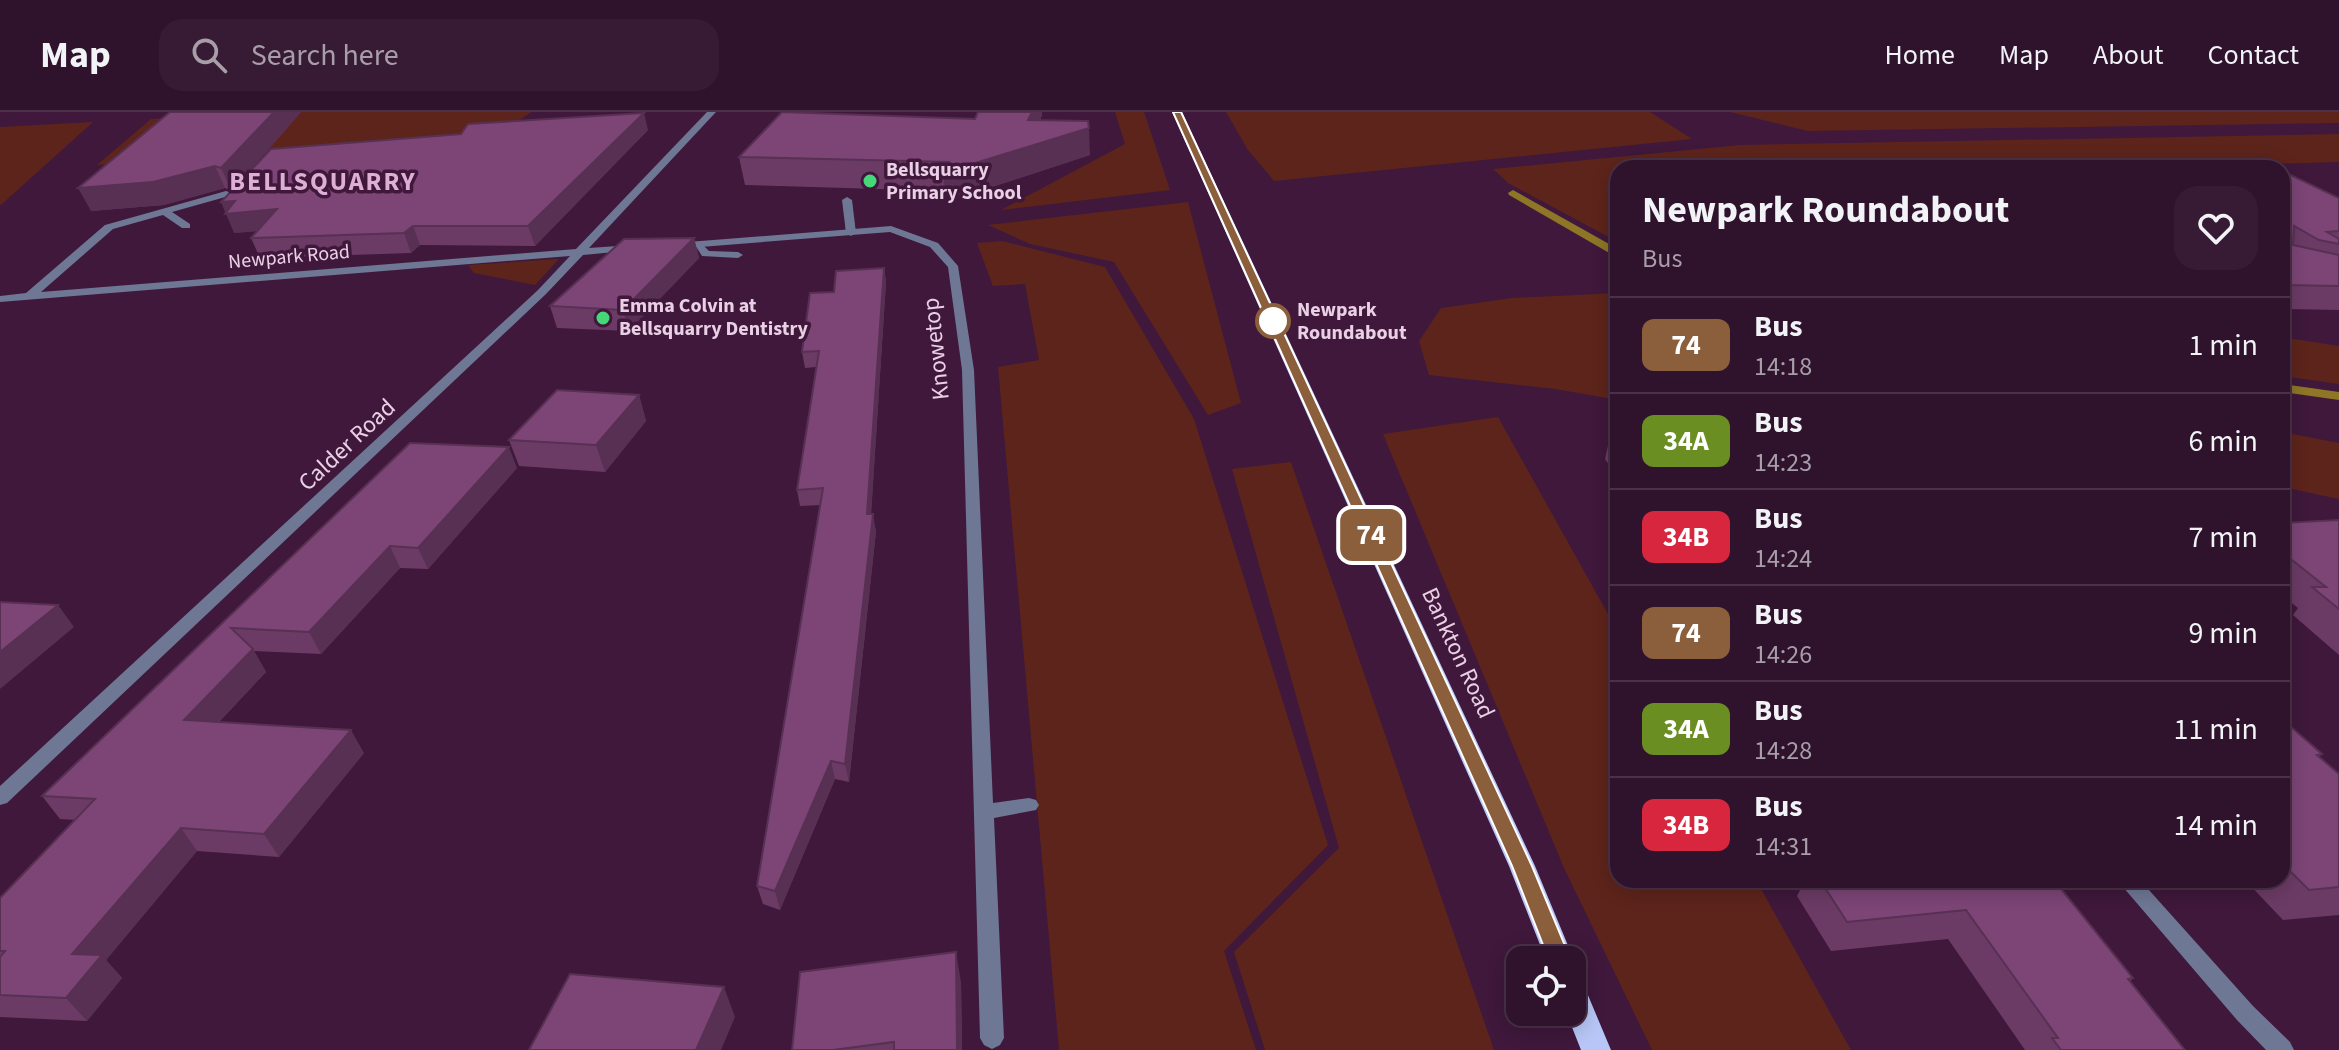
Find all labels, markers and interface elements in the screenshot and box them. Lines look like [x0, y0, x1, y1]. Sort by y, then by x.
search box [159, 19, 719, 91]
text: Map [40, 28, 111, 82]
icon: search [187, 33, 231, 77]
text: Search here [251, 34, 399, 77]
text: Home [1884, 35, 1955, 75]
text: Map [1999, 35, 2049, 75]
text: About [2093, 35, 2164, 75]
text: Contact [2208, 35, 2299, 75]
place label: Bellsquarry Primary School [886, 156, 1022, 207]
district label: BELLSQUARRY [229, 163, 417, 200]
marker: Bellsquarry Primary School [861, 172, 879, 190]
text: Newpark Roundabout [1642, 183, 2009, 237]
button: heart [2174, 186, 2258, 270]
street label: Newpark Road [227, 238, 351, 276]
text: Bus [1642, 240, 1682, 277]
place label: Emma Colvin at Bellsquarry Dentistry [619, 292, 809, 343]
street label: Knowetop [913, 296, 959, 402]
place label: Newpark Roundabout [1297, 296, 1407, 347]
marker: Newpark Roundabout [1256, 304, 1290, 338]
text: Bus [1754, 305, 1802, 348]
marker: Emma Colvin at Bellsquarry Dentistry [594, 309, 612, 327]
text: 1 min [2188, 324, 2258, 367]
text: 74 [1671, 325, 1701, 365]
text: 14:18 [1754, 348, 1812, 385]
street label: Calder Road [291, 391, 403, 499]
text: Bus [1754, 401, 1802, 444]
text: 6 min [2188, 420, 2258, 463]
text: 34A [1663, 421, 1709, 461]
text: 14:23 [1754, 444, 1812, 481]
text: Bus [1754, 497, 1802, 540]
line badge: 74 [1335, 509, 1407, 561]
text: 74 [1356, 515, 1386, 555]
text: 7 min [2188, 516, 2258, 559]
text: 34B [1663, 517, 1709, 557]
text: 14:24 [1754, 540, 1812, 577]
street label: Bankton Road [1412, 582, 1504, 724]
text: Bus [1754, 593, 1802, 636]
text: 9 min [2188, 612, 2258, 655]
text: 74 [1671, 613, 1701, 653]
text: 14:26 [1754, 636, 1812, 673]
text: Bus [1754, 689, 1802, 732]
text: 11 min [2174, 708, 2258, 751]
text: 34A [1663, 709, 1709, 749]
text: 14:28 [1754, 732, 1812, 769]
text: Bus [1754, 785, 1802, 828]
text: 14 min [2174, 804, 2258, 847]
text: 34B [1663, 805, 1709, 845]
text: 14:31 [1754, 828, 1812, 865]
map controls [1506, 946, 1586, 1026]
button: locate [1506, 946, 1586, 1026]

